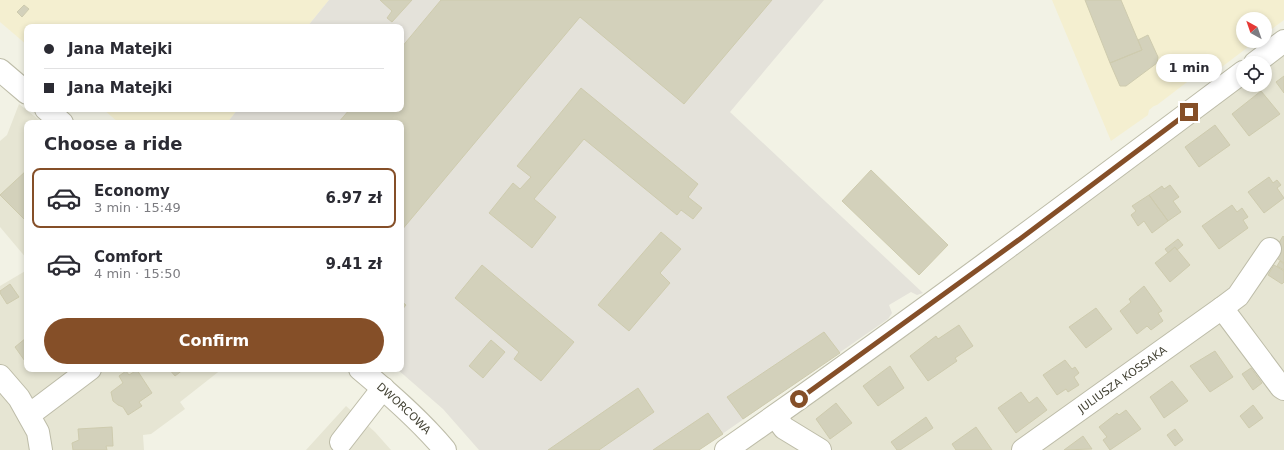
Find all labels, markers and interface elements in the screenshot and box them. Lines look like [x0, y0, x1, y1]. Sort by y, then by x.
north arrow [1236, 12, 1272, 48]
map controls [1236, 12, 1272, 92]
text: Jana Matejki [68, 40, 172, 58]
callout: 1 min [1156, 54, 1222, 82]
button: locate [1236, 56, 1272, 92]
text: 1 min [1169, 60, 1209, 75]
text: Jana Matejki [68, 79, 172, 97]
route end [1180, 103, 1198, 121]
text: Choose a ride [44, 133, 183, 154]
icon: car [46, 180, 82, 216]
text: Economy [94, 182, 170, 200]
text: 6.97 zł [325, 189, 382, 207]
text: 3 min · 15:49 [94, 200, 181, 215]
icon: car [46, 246, 82, 282]
text: Comfort [94, 248, 162, 266]
text: 9.41 zł [325, 255, 382, 273]
text: 4 min · 15:50 [94, 266, 181, 281]
button: Confirm [44, 318, 384, 364]
street label: JULIUSZA KOSSAKA [1075, 343, 1170, 416]
street label: DWORCOWA [374, 380, 434, 437]
route start [790, 390, 808, 408]

